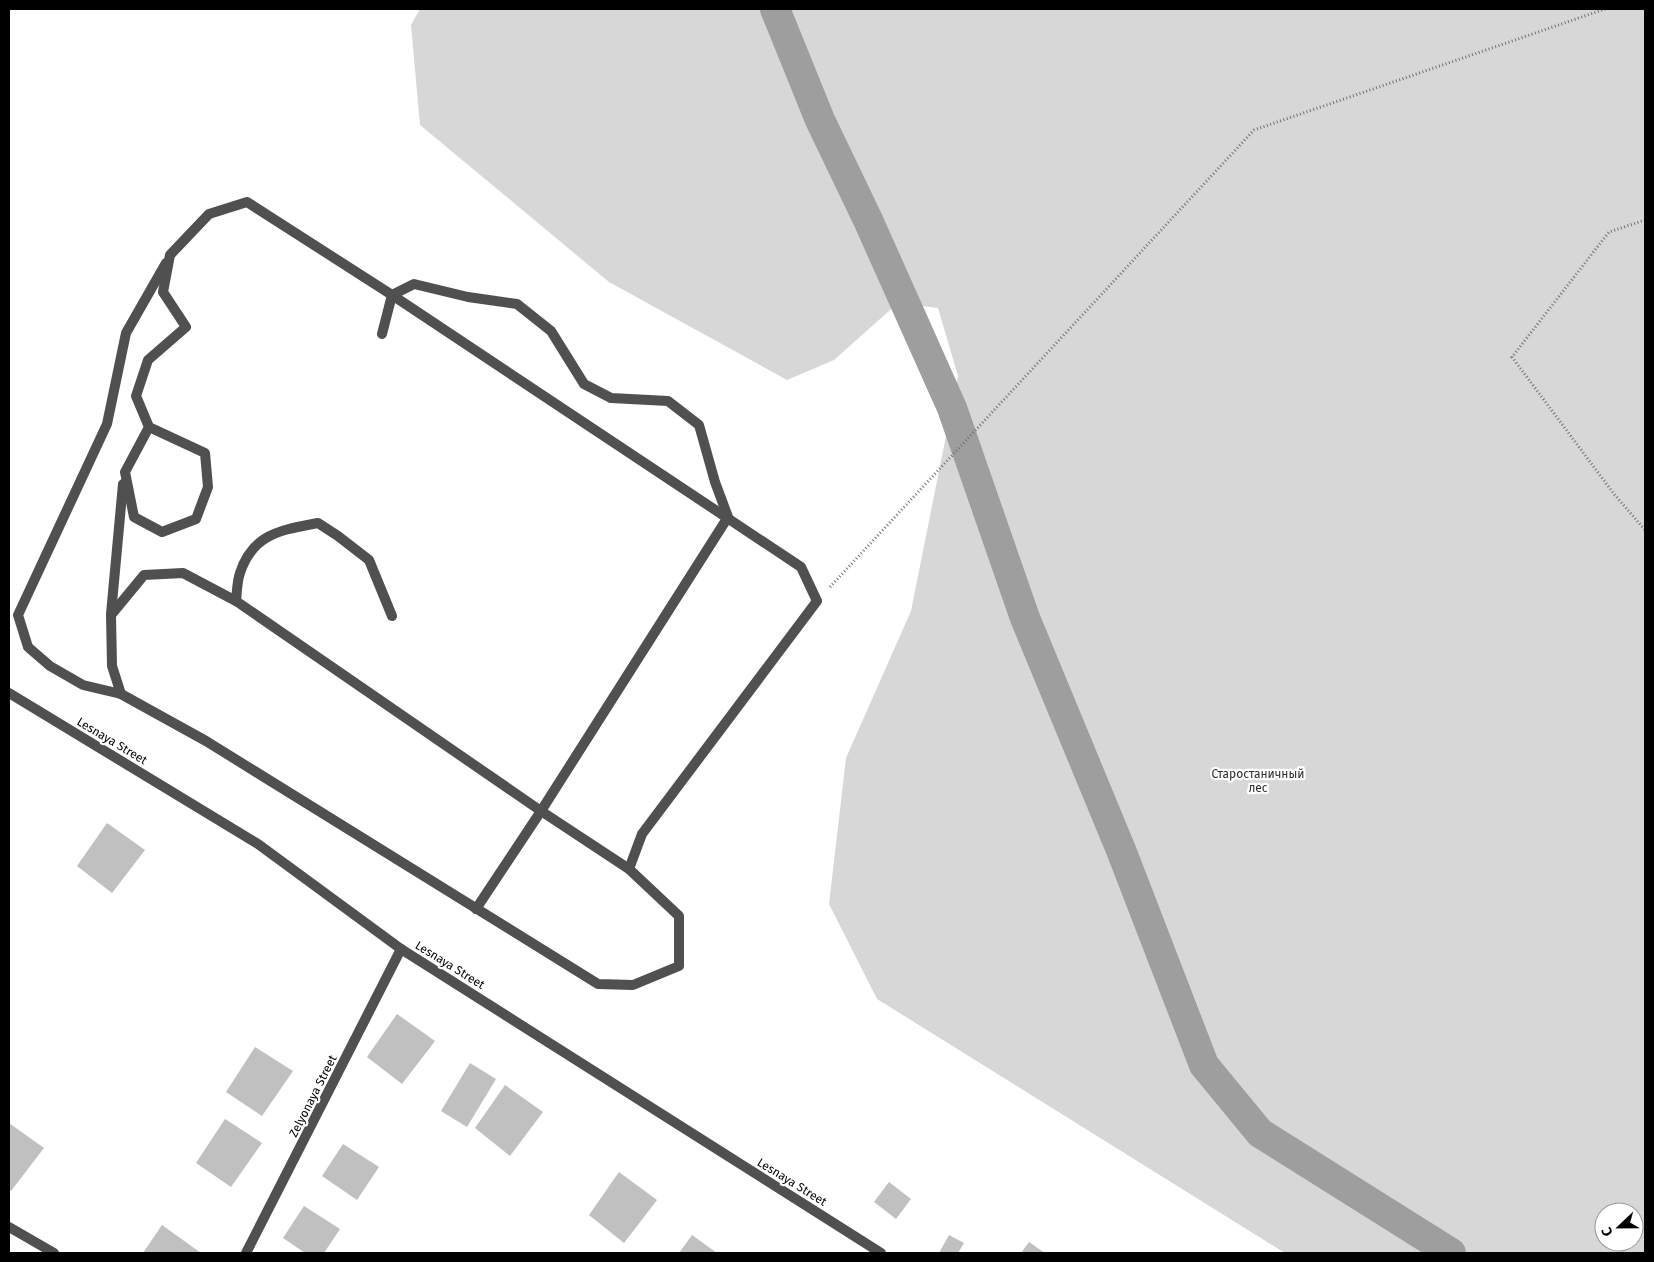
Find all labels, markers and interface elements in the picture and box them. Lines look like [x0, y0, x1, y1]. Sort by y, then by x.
street label: Lesnaya Street [74, 715, 150, 768]
park label: Старостаничный лес [1212, 767, 1304, 795]
street label: Lesnaya Street [413, 938, 488, 992]
street label: Zelyonaya Street [286, 1052, 340, 1139]
street label: Lesnaya Street [755, 1155, 830, 1209]
north arrow [1594, 1202, 1644, 1252]
text: С [1598, 1225, 1617, 1239]

